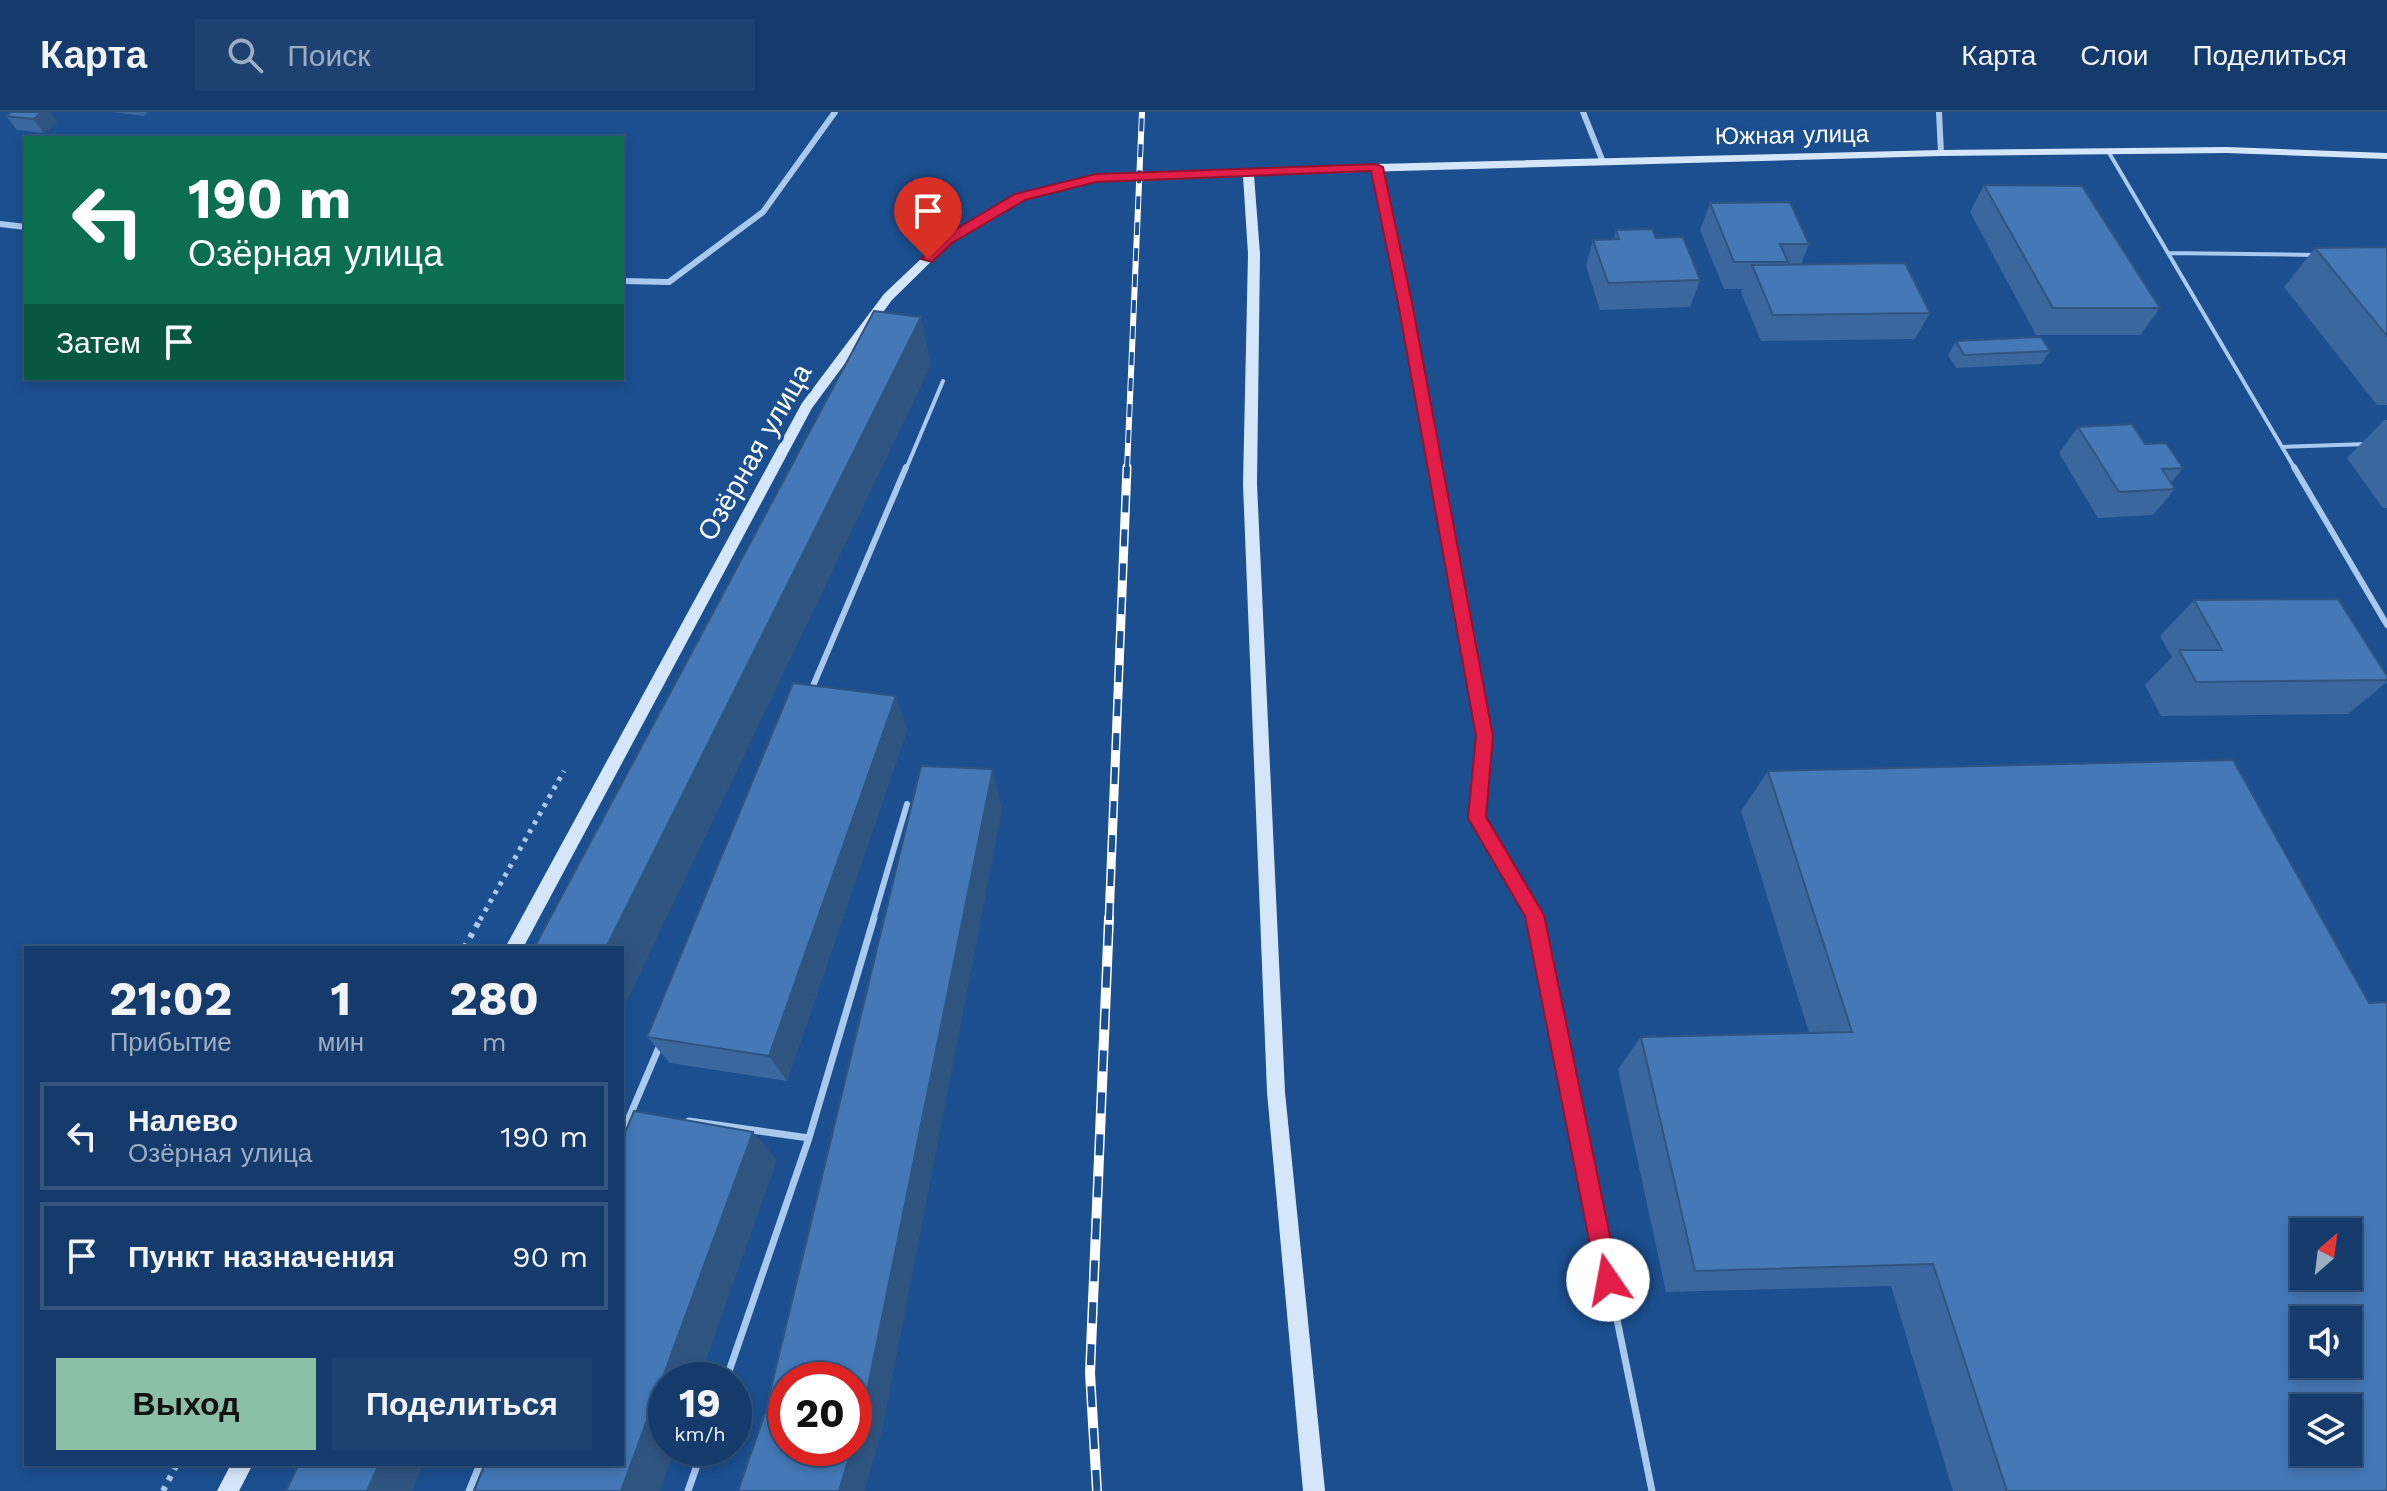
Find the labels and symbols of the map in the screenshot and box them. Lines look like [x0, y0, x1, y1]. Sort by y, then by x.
street label: Южная улица [1715, 120, 1870, 150]
pin [894, 177, 962, 259]
street label: Озёрная улица [691, 358, 819, 546]
north arrow [2290, 1218, 2362, 1290]
position arrow [1566, 1238, 1650, 1322]
speed limit sign: 20 [768, 1362, 872, 1466]

